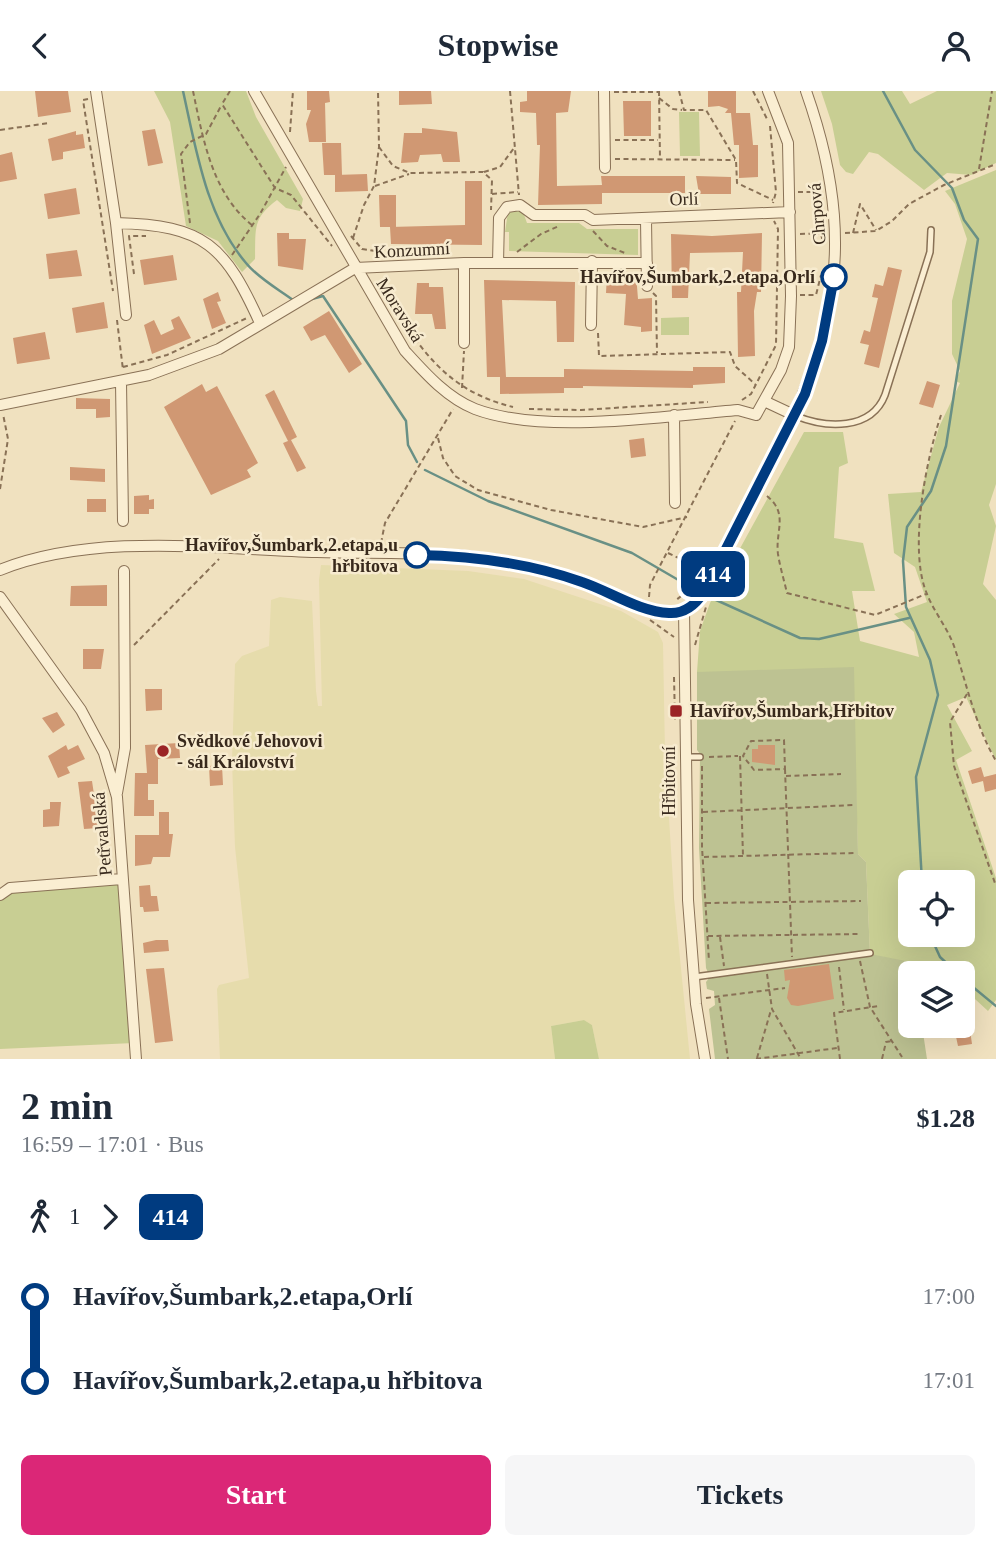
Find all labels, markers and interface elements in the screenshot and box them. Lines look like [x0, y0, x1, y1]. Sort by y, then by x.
icon: back [21, 27, 59, 65]
text: Stopwise [438, 27, 558, 63]
icon: person [937, 27, 975, 65]
street label: Chrpová [804, 182, 830, 246]
street label: Orlí [669, 189, 699, 209]
street label: Konzumní [374, 238, 450, 262]
marker: Havířov,Šumbark,2.etapa,Orlí [821, 264, 847, 290]
place label: Havířov,Šumbark,2.etapa,Orlí [580, 266, 816, 287]
street label: Moravská [372, 274, 428, 346]
place label: Havířov,Šumbark,2.etapa,u hřbitova [185, 534, 398, 576]
marker: Havířov,Šumbark,2.etapa,u hřbitova [404, 542, 430, 568]
line badge: 414 [673, 551, 753, 597]
text: 414 [695, 561, 731, 587]
place label: Havířov,Šumbark,Hřbitov [690, 700, 894, 721]
marker: Havířov,Šumbark,Hřbitov [668, 703, 684, 719]
place label: Svědkové Jehovovi - sál Království [177, 731, 323, 772]
marker: Svědkové Jehovovi - sál Království [155, 743, 171, 759]
street label: Hřbitovní [659, 746, 679, 816]
street label: Petřvaldská [88, 791, 116, 877]
map controls [898, 870, 975, 1038]
button: locate [898, 870, 975, 947]
button: layers [898, 961, 975, 1038]
text: 2 min [21, 1085, 113, 1127]
text: $1.28 [917, 1104, 975, 1133]
text: 16:59 – 17:01 · Bus [21, 1132, 204, 1157]
icon: walk [21, 1198, 59, 1236]
icon: forward [91, 1198, 129, 1236]
text: 1 [69, 1204, 81, 1229]
text: 414 [153, 1204, 189, 1230]
text: Havířov,Šumbark,2.etapa,Orlí [73, 1282, 412, 1311]
text: 17:00 [923, 1284, 975, 1309]
text: Havířov,Šumbark,2.etapa,u hřbitova [73, 1366, 483, 1395]
text: 17:01 [923, 1368, 975, 1393]
button: Start [21, 1455, 491, 1535]
button: Tickets [505, 1455, 975, 1535]

